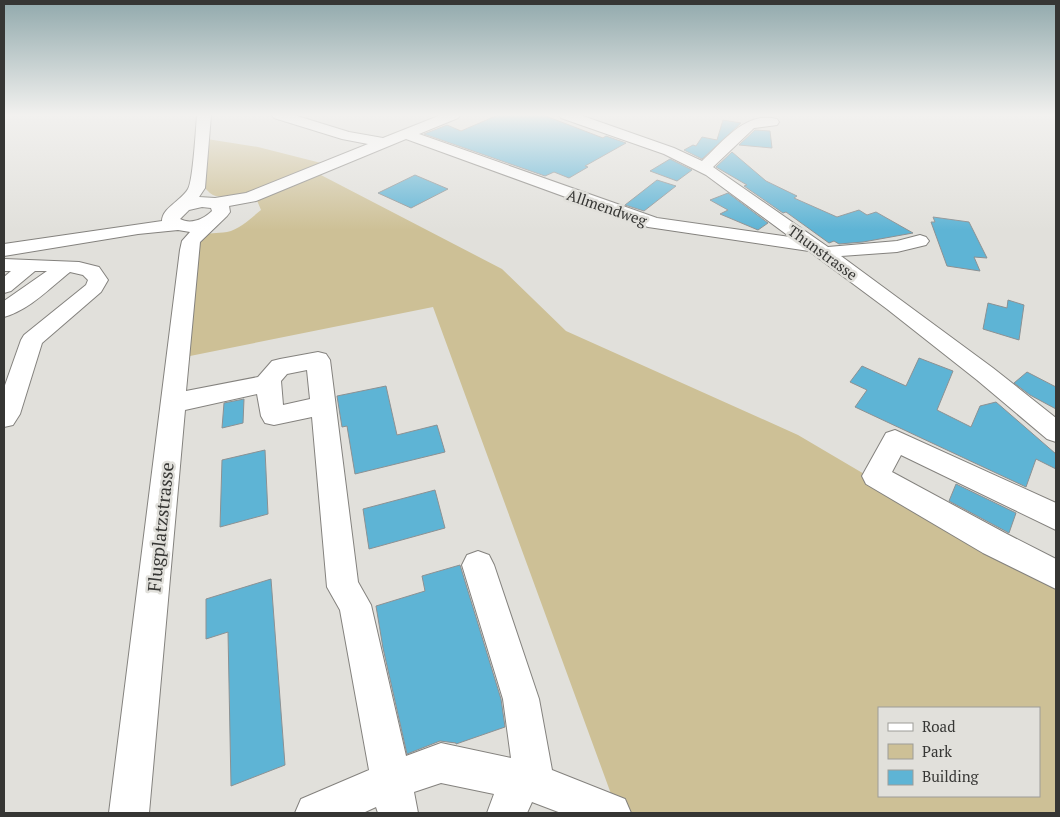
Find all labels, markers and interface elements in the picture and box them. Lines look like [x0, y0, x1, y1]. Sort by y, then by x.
street label: Allmendweg [564, 184, 651, 230]
street label: Thunstrasse [784, 220, 862, 284]
street label: Flugplatzstrasse [141, 461, 179, 593]
legend [878, 707, 1040, 797]
text: Road [922, 716, 955, 736]
text: Park [922, 741, 952, 761]
text: Building [922, 766, 980, 786]

